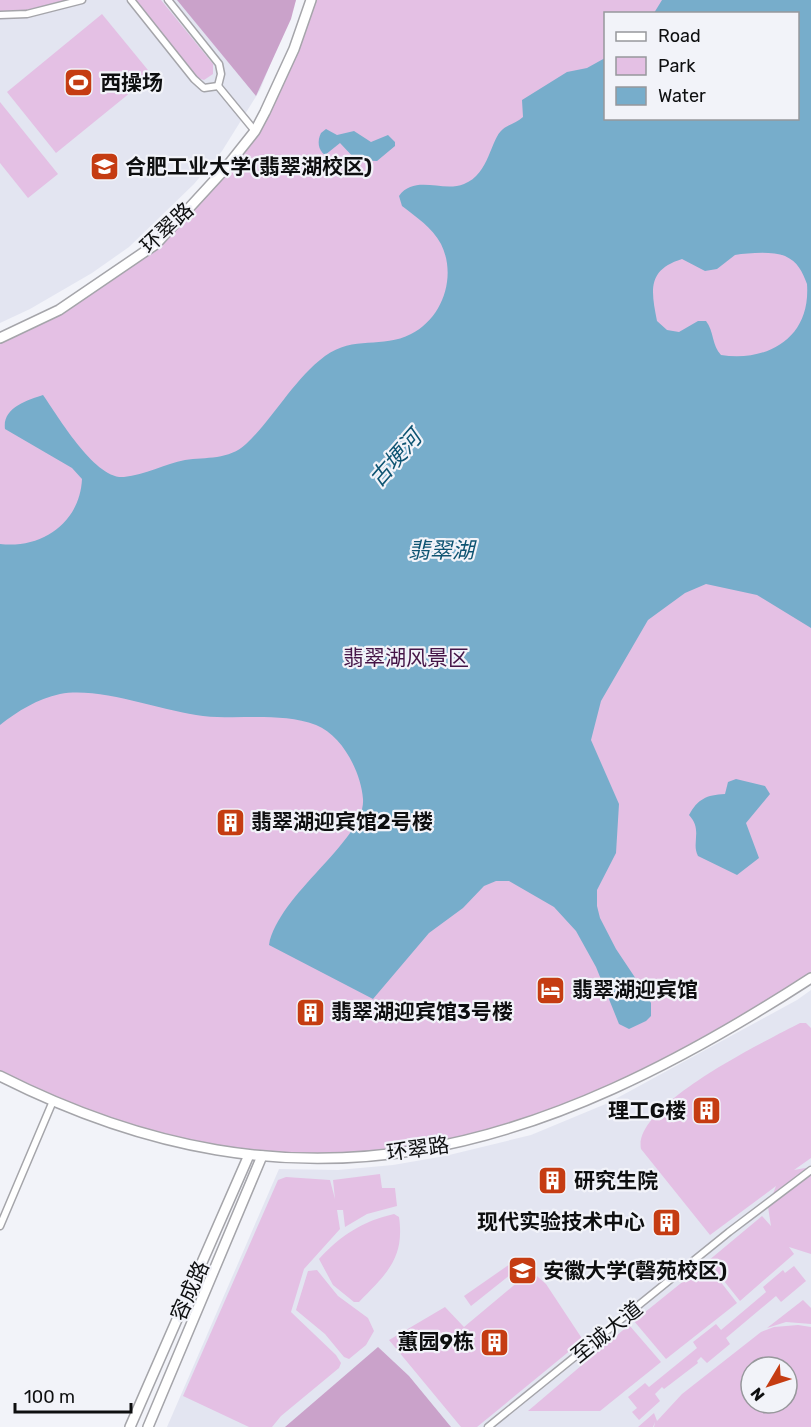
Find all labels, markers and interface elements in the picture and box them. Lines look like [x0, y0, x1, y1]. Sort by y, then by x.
legend [604, 12, 799, 120]
text: Road [658, 25, 701, 47]
text: Park [658, 55, 696, 77]
sports icon: 西操场 [63, 67, 95, 99]
place label: 西操场 [100, 70, 163, 95]
text: Water [658, 85, 706, 107]
school or university icon: 合肥工业大学(翡翠湖校区) [88, 151, 120, 183]
place label: 合肥工业大学(翡翠湖校区) [125, 154, 372, 179]
street label: 环翠路 [135, 197, 198, 258]
water label: 古埂河 [364, 422, 430, 492]
water label: 翡翠湖 [408, 537, 477, 564]
park label: 翡翠湖风景区 [343, 645, 469, 670]
building icon: 翡翠湖迎宾馆2号楼 [214, 806, 246, 838]
place label: 翡翠湖迎宾馆2号楼 [251, 809, 433, 834]
hotel icon: 翡翠湖迎宾馆 [535, 974, 567, 1006]
place label: 翡翠湖迎宾馆 [572, 977, 698, 1002]
building icon: 翡翠湖迎宾馆3号楼 [294, 996, 326, 1028]
place label: 翡翠湖迎宾馆3号楼 [331, 999, 513, 1024]
building icon: 理工G楼 [691, 1095, 723, 1127]
place label: 理工G楼 [608, 1098, 686, 1123]
street label: 环翠路 [385, 1132, 451, 1165]
building icon: 研究生院 [537, 1165, 569, 1197]
place label: 研究生院 [574, 1168, 658, 1193]
building icon: 现代实验技术中心 [650, 1206, 682, 1238]
place label: 现代实验技术中心 [477, 1209, 645, 1234]
school or university icon: 安徽大学(磬苑校区) [506, 1255, 538, 1287]
street label: 容成路 [165, 1257, 214, 1325]
place label: 安徽大学(磬苑校区) [543, 1258, 727, 1283]
street label: 至诚大道 [566, 1295, 647, 1368]
building icon: 蕙园9栋 [479, 1326, 511, 1358]
place label: 蕙园9栋 [398, 1329, 474, 1354]
north arrow [739, 1355, 799, 1415]
scale bar [15, 1376, 130, 1414]
text: N [747, 1384, 769, 1405]
text: 100 m [24, 1386, 75, 1408]

